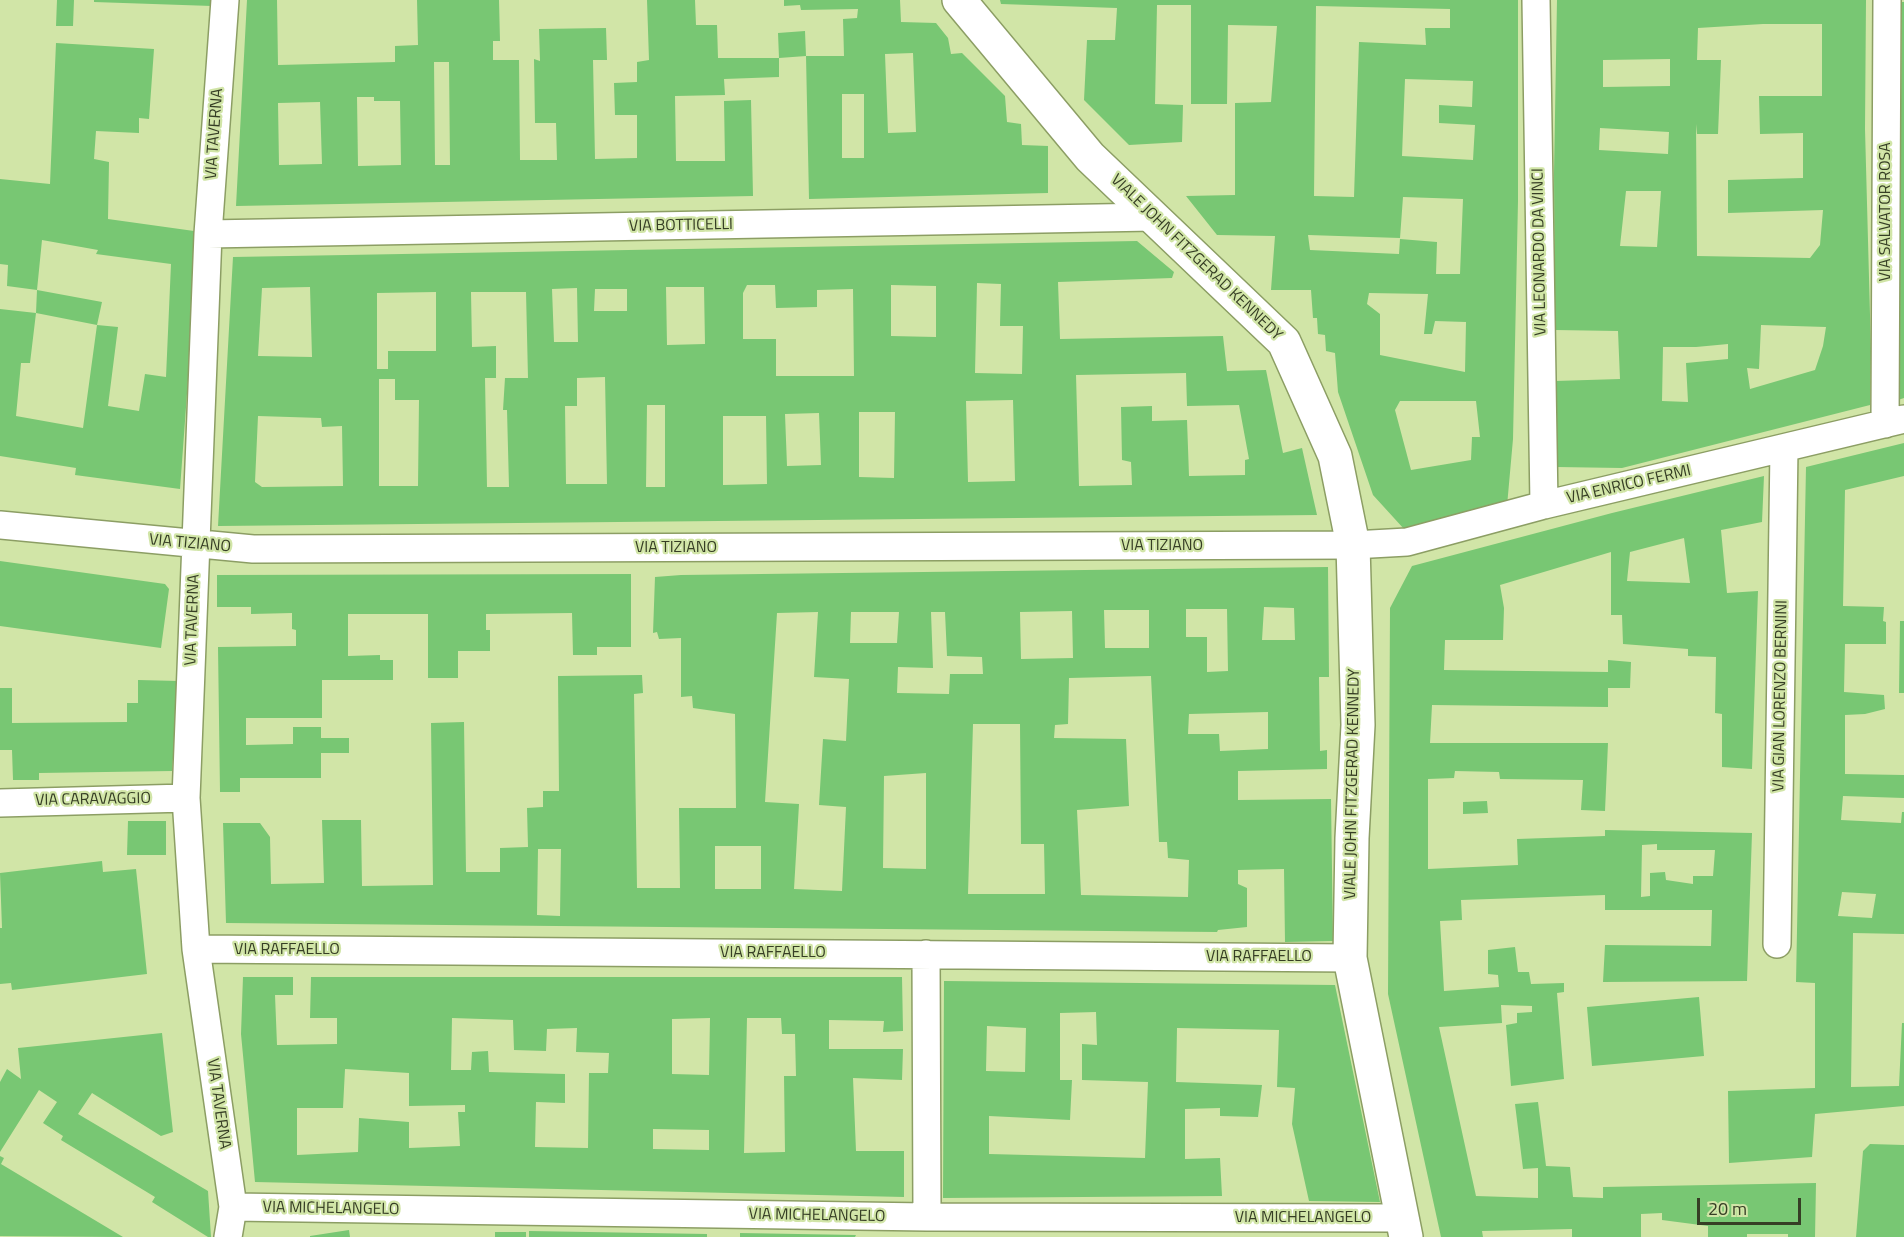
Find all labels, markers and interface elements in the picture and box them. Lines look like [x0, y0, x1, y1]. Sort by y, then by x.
street label: VIA TAVERNA [202, 88, 228, 180]
street label: VIA SALVATOR ROSA [1876, 142, 1896, 282]
street label: VIA LEONARDO DA VINCI [1529, 168, 1551, 336]
street label: VIALE JOHN FITZGERAD KENNEDY [1106, 171, 1286, 345]
street label: VIA BOTTICELLI [629, 215, 733, 237]
street label: VIA ENRICO FERMI [1565, 461, 1693, 509]
street label: VIA TIZIANO [148, 531, 232, 557]
street label: VIA TIZIANO [1121, 536, 1203, 556]
street label: VIA TIZIANO [635, 538, 717, 558]
street label: VIA TAVERNA [182, 574, 204, 666]
street label: VIA GIAN LORENZO BERNINI [1770, 600, 1792, 792]
street label: VIALE JOHN FITZGERAD KENNEDY [1341, 668, 1365, 900]
street label: VIA CARAVAGGIO [35, 789, 151, 811]
street label: VIA RAFFAELLO [234, 940, 340, 960]
street label: VIA RAFFAELLO [720, 943, 826, 963]
street label: VIA RAFFAELLO [1206, 947, 1312, 967]
street label: VIA TAVERNA [202, 1057, 234, 1151]
scale bar [1700, 1186, 1804, 1224]
text: 20 m [1708, 1195, 1747, 1222]
street label: VIA MICHELANGELO [263, 1198, 399, 1220]
street label: VIA MICHELANGELO [749, 1205, 885, 1227]
street label: VIA MICHELANGELO [1235, 1208, 1371, 1228]

